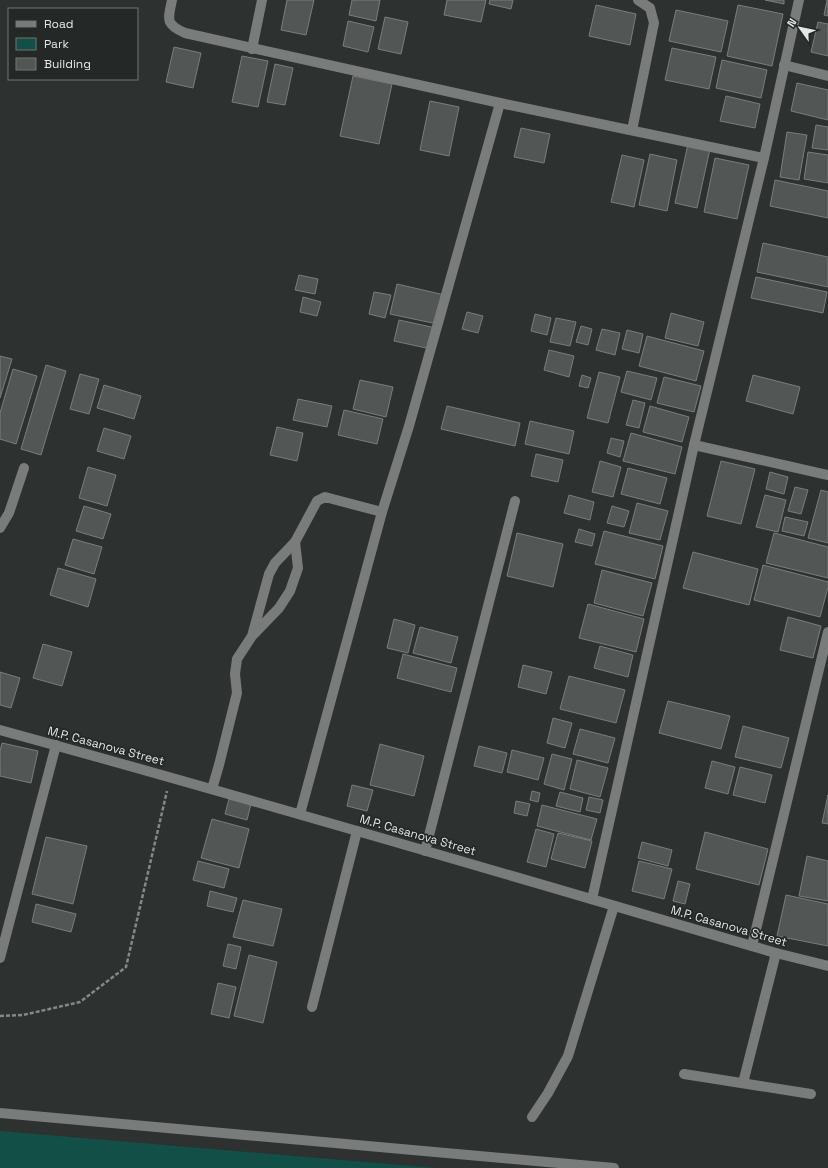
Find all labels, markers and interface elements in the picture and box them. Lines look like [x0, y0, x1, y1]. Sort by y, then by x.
legend [8, 8, 138, 80]
north arrow [780, 8, 820, 48]
text: Road [44, 16, 73, 32]
text: N [784, 16, 799, 29]
text: Park [44, 36, 69, 52]
text: Building [44, 56, 91, 72]
street label: M.P. Casanova Street [46, 723, 166, 769]
street label: M.P. Casanova Street [358, 811, 478, 859]
street label: M.P. Casanova Street [669, 902, 789, 950]

